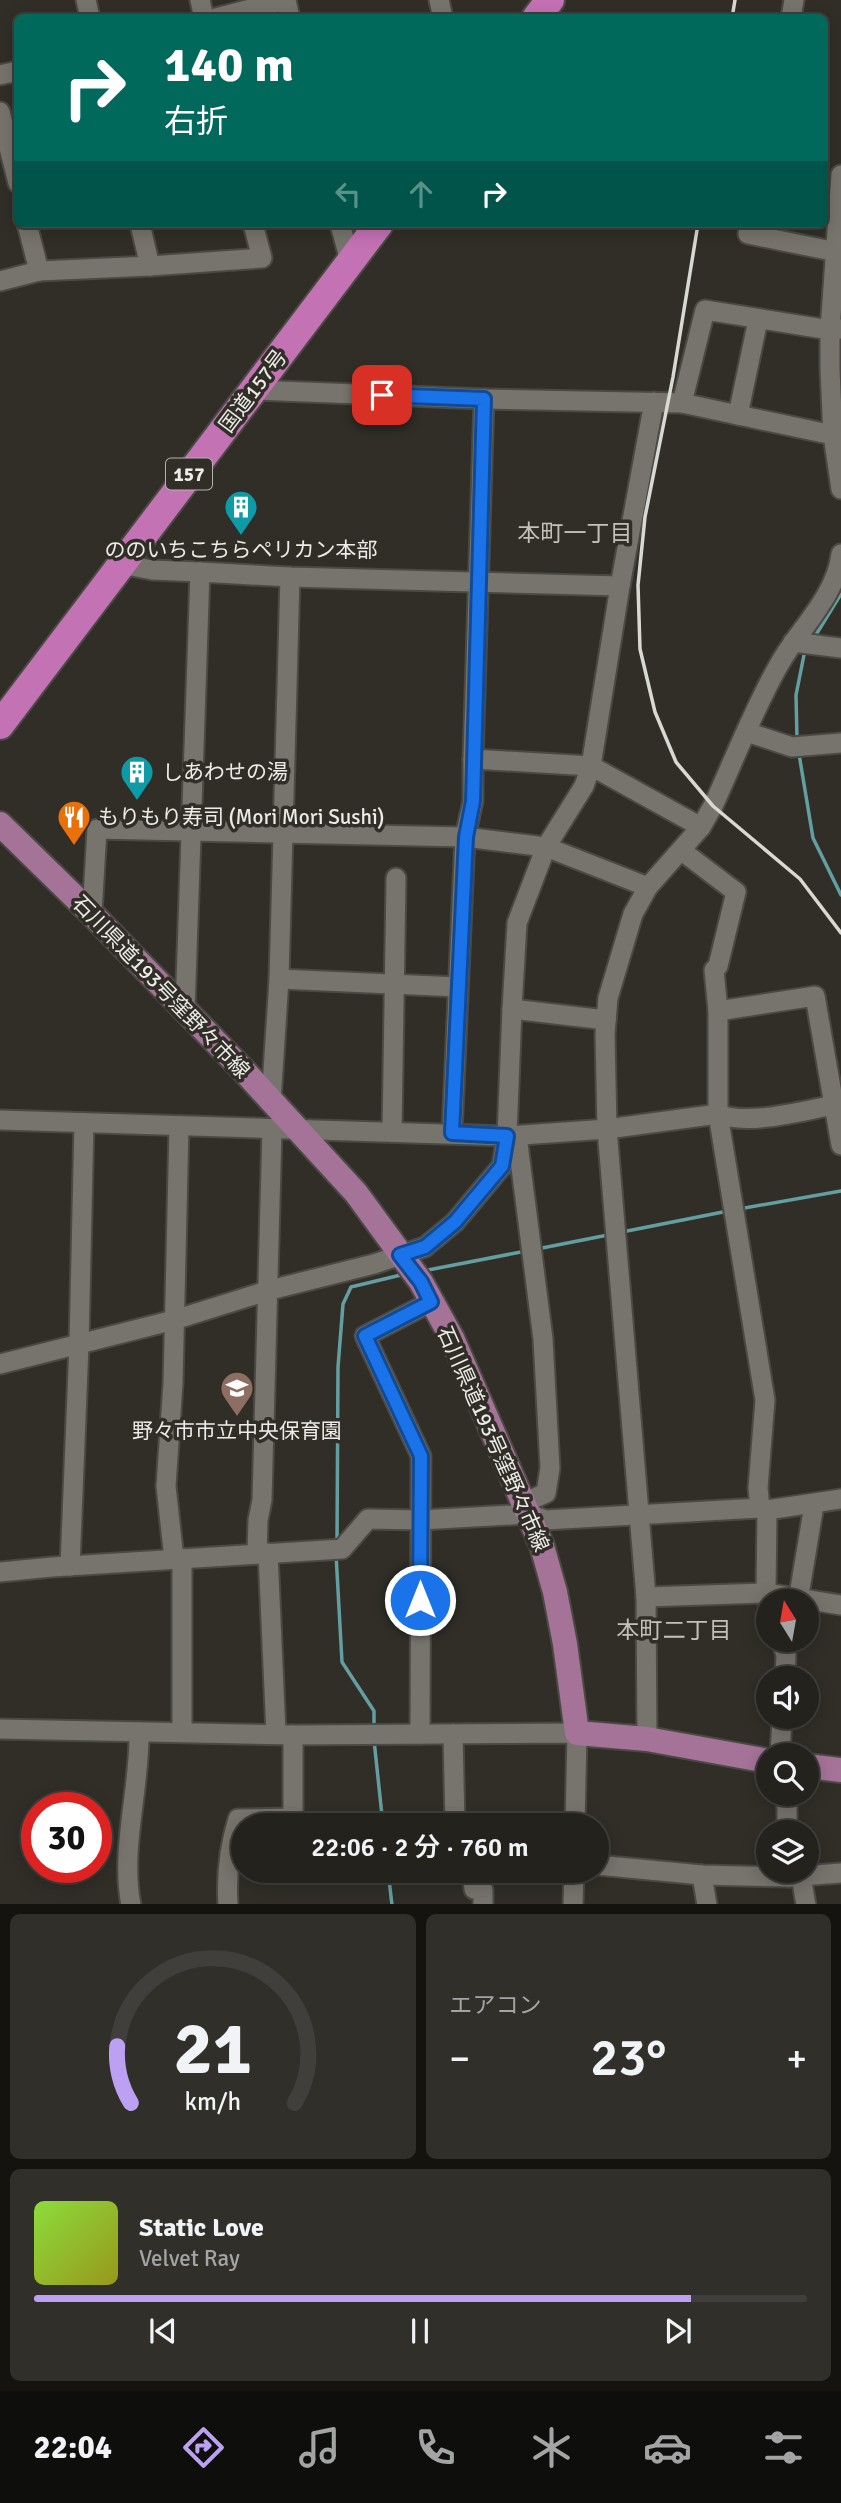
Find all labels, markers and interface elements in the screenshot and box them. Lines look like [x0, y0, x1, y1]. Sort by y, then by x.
text: 140 m [164, 35, 294, 95]
icon: right [49, 42, 140, 133]
text: 右折 [164, 102, 228, 141]
icon: left [329, 175, 367, 213]
icon: ahead [402, 175, 440, 213]
icon: right [475, 175, 513, 213]
street label: 国道157号 [213, 344, 293, 438]
pin [352, 365, 412, 425]
icon: arrive [363, 376, 401, 414]
road number: 157 [166, 458, 212, 489]
building icon: ののいちこちらペリカン本部 [222, 488, 260, 537]
district label: 本町一丁目 [518, 519, 633, 548]
place label: ののいちこちらペリカン本部 [105, 537, 378, 563]
building icon: しあわせの湯 [118, 753, 156, 802]
place label: しあわせの湯 [162, 759, 288, 785]
restaurant icon: もりもり寿司 (Mori Mori Sushi) [55, 798, 93, 847]
place label: もりもり寿司 (Mori Mori Sushi) [98, 804, 385, 830]
street label: 石川県道193号窪野々市線 [67, 890, 255, 1084]
street label: 石川県道193号窪野々市線 [431, 1322, 555, 1556]
school or university icon: 野々市市立中央保育園 [218, 1369, 256, 1418]
place label: 野々市市立中央保育園 [132, 1418, 342, 1444]
position arrow [383, 1563, 457, 1637]
north arrow [756, 1589, 819, 1652]
map controls [756, 1589, 819, 1883]
district label: 本町二丁目 [617, 1616, 732, 1645]
button: sound [756, 1666, 819, 1729]
button: search [756, 1743, 819, 1806]
speed limit sign: 30 [21, 1792, 112, 1883]
button: layers [756, 1820, 819, 1883]
text: 22:06 · 2 分 · 760 m [311, 1832, 529, 1864]
text: エアコン [450, 1991, 542, 2020]
text: 21 [173, 2005, 252, 2094]
text: 23° [590, 2026, 666, 2090]
text: − [450, 2035, 470, 2082]
text: + [786, 2035, 807, 2082]
text: km/h [184, 2085, 241, 2116]
text: Static Love [139, 2212, 264, 2244]
text: Velvet Ray [139, 2244, 240, 2273]
icon: previous [144, 2312, 182, 2350]
icon: pause [401, 2312, 439, 2350]
icon: next [659, 2312, 697, 2350]
icon: directions [179, 2423, 228, 2472]
icon: music [295, 2423, 344, 2472]
icon: phone [411, 2423, 460, 2472]
icon: climate [527, 2423, 576, 2472]
icon: car [643, 2423, 692, 2472]
icon: filters [759, 2423, 808, 2472]
text: 22:04 [33, 2428, 112, 2467]

